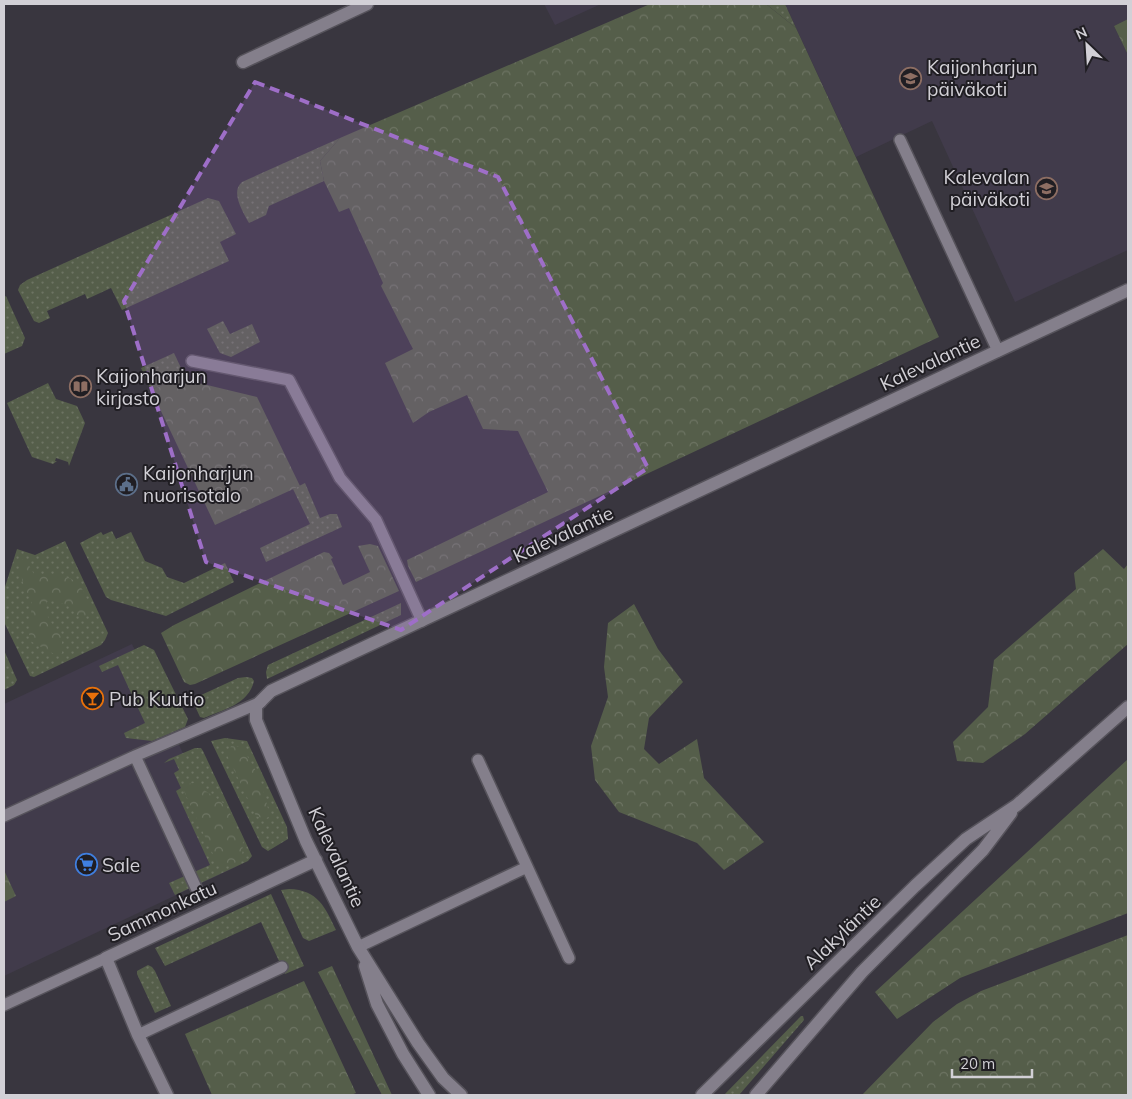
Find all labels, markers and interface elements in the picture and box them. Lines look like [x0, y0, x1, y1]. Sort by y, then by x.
north arrow [1062, 20, 1112, 70]
text: N [1073, 23, 1090, 44]
place label: Kaijonharjun päiväkoti [927, 55, 1038, 101]
school or university icon: Kaijonharjun päiväkoti [899, 66, 923, 90]
place label: Kalevalan päiväkoti [943, 165, 1030, 211]
school or university icon: Kalevalan päiväkoti [1034, 176, 1058, 200]
street label: Kalevalantie [876, 328, 984, 396]
place label: Kaijonharjun kirjasto [96, 364, 207, 410]
library icon: Kaijonharjun kirjasto [68, 375, 92, 399]
place label: Kaijonharjun nuorisotalo [143, 461, 254, 507]
public building icon: Kaijonharjun nuorisotalo [115, 472, 139, 496]
street label: Kalevalantie [509, 500, 617, 568]
bar icon: Pub Kuutio [81, 687, 105, 711]
place label: Pub Kuutio [109, 687, 204, 711]
street label: Kalevalantie [303, 803, 371, 911]
supermarket icon: Sale [74, 853, 98, 877]
place label: Sale [102, 853, 140, 877]
street label: Sammonkatu [104, 875, 220, 947]
street label: Alakyläntie [798, 889, 886, 975]
scale bar [952, 1046, 1032, 1078]
text: 20 m [960, 1054, 995, 1073]

